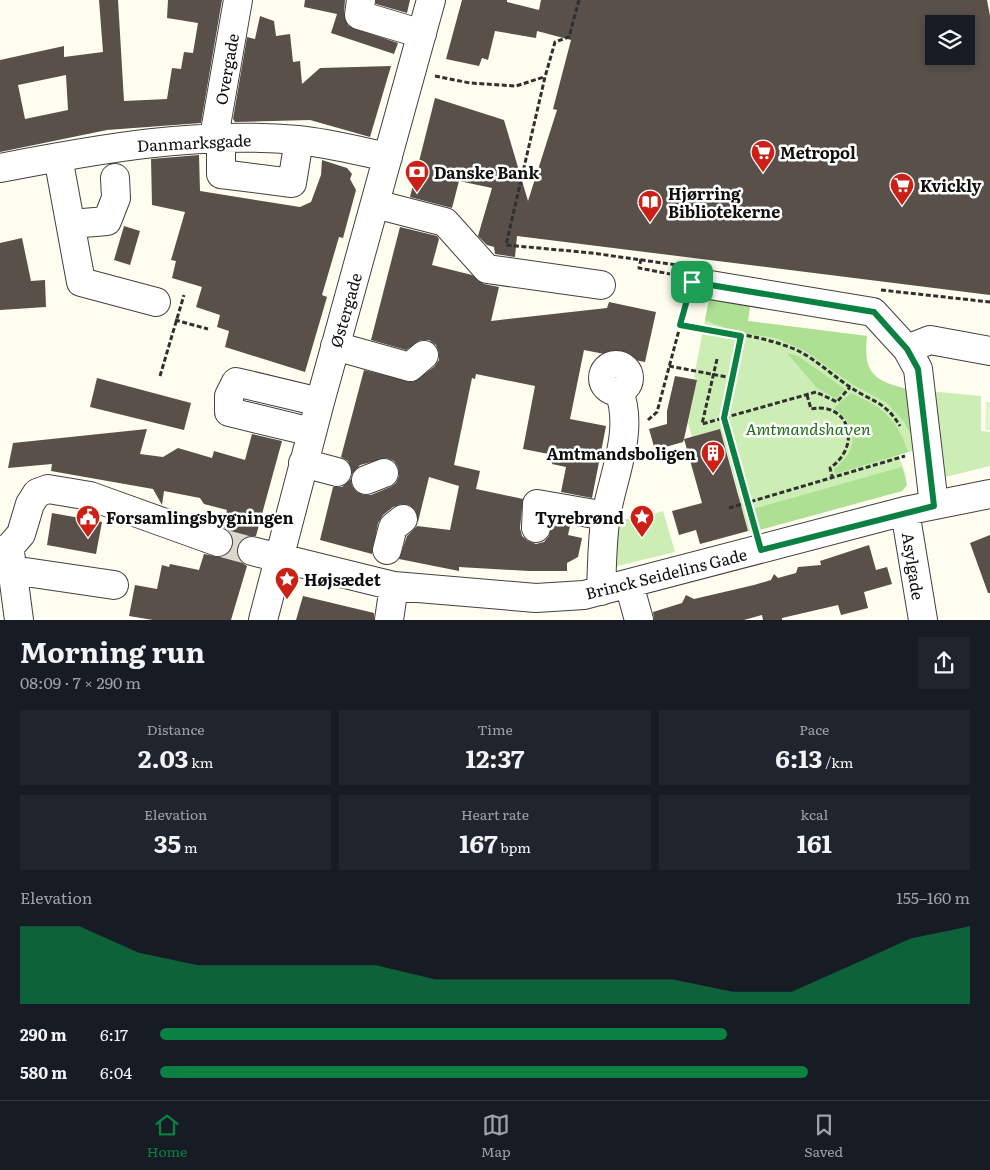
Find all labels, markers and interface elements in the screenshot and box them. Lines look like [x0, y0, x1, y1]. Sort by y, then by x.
map controls [925, 15, 975, 65]
button: layers [925, 15, 975, 65]
street label: Overgade [208, 31, 244, 107]
street label: Danmarksgade [136, 127, 252, 157]
supermarket icon: Metropol [750, 139, 776, 173]
place label: Metropol [780, 140, 856, 164]
bank icon: Danske Bank [404, 159, 430, 193]
place label: Danske Bank [434, 160, 539, 184]
supermarket icon: Kvickly [889, 172, 915, 206]
place label: Kvickly [920, 173, 982, 197]
place label: Hjørring Bibliotekerne [668, 181, 780, 223]
library icon: Hjørring Bibliotekerne [637, 189, 663, 223]
pin [671, 261, 713, 303]
icon: arrive [678, 268, 706, 296]
street label: Østergade [323, 270, 367, 350]
park label: Amtmandshaven [745, 416, 871, 440]
building icon: Amtmandsboligen [700, 440, 726, 474]
place label: Amtmandsboligen [546, 441, 696, 465]
public building icon: Forsamlingsbygningen [75, 504, 101, 538]
place icon: Tyrebrønd [629, 504, 655, 538]
place label: Forsamlingsbygningen [106, 505, 294, 529]
place label: Tyrebrønd [535, 505, 624, 529]
street label: Asylgade [897, 530, 931, 602]
street label: Brinck Seidelins Gade [583, 541, 749, 605]
place icon: Højsædet [274, 566, 300, 600]
place label: Højsædet [304, 567, 381, 591]
text: Morning run [20, 630, 205, 672]
button: share [918, 637, 970, 689]
text: 08:09 · 7 × 290 m [20, 670, 141, 694]
text: Distance [147, 719, 205, 739]
text: Time [477, 719, 513, 739]
text: Pace [799, 719, 829, 739]
text: 2.03 [138, 739, 189, 776]
text: 12:37 [466, 739, 524, 776]
text: 6:13 [775, 739, 822, 776]
text: km [189, 752, 213, 772]
text: /km [822, 752, 853, 772]
text: Elevation [144, 804, 207, 824]
text: Heart rate [461, 804, 529, 824]
text: kcal [801, 804, 828, 824]
text: 35 [154, 824, 181, 861]
text: 167 [459, 824, 498, 861]
text: 161 [797, 824, 832, 861]
text: m [181, 837, 198, 857]
text: bpm [498, 837, 531, 857]
text: Elevation [20, 885, 92, 909]
text: 155–160 m [896, 885, 970, 909]
text: 290 m [20, 1022, 67, 1046]
text: 6:17 [100, 1022, 128, 1046]
text: 580 m [20, 1060, 67, 1084]
text: 6:04 [100, 1060, 132, 1084]
tab: Home [147, 1111, 187, 1161]
tab: Map [481, 1111, 511, 1161]
tab: Saved [804, 1111, 843, 1161]

